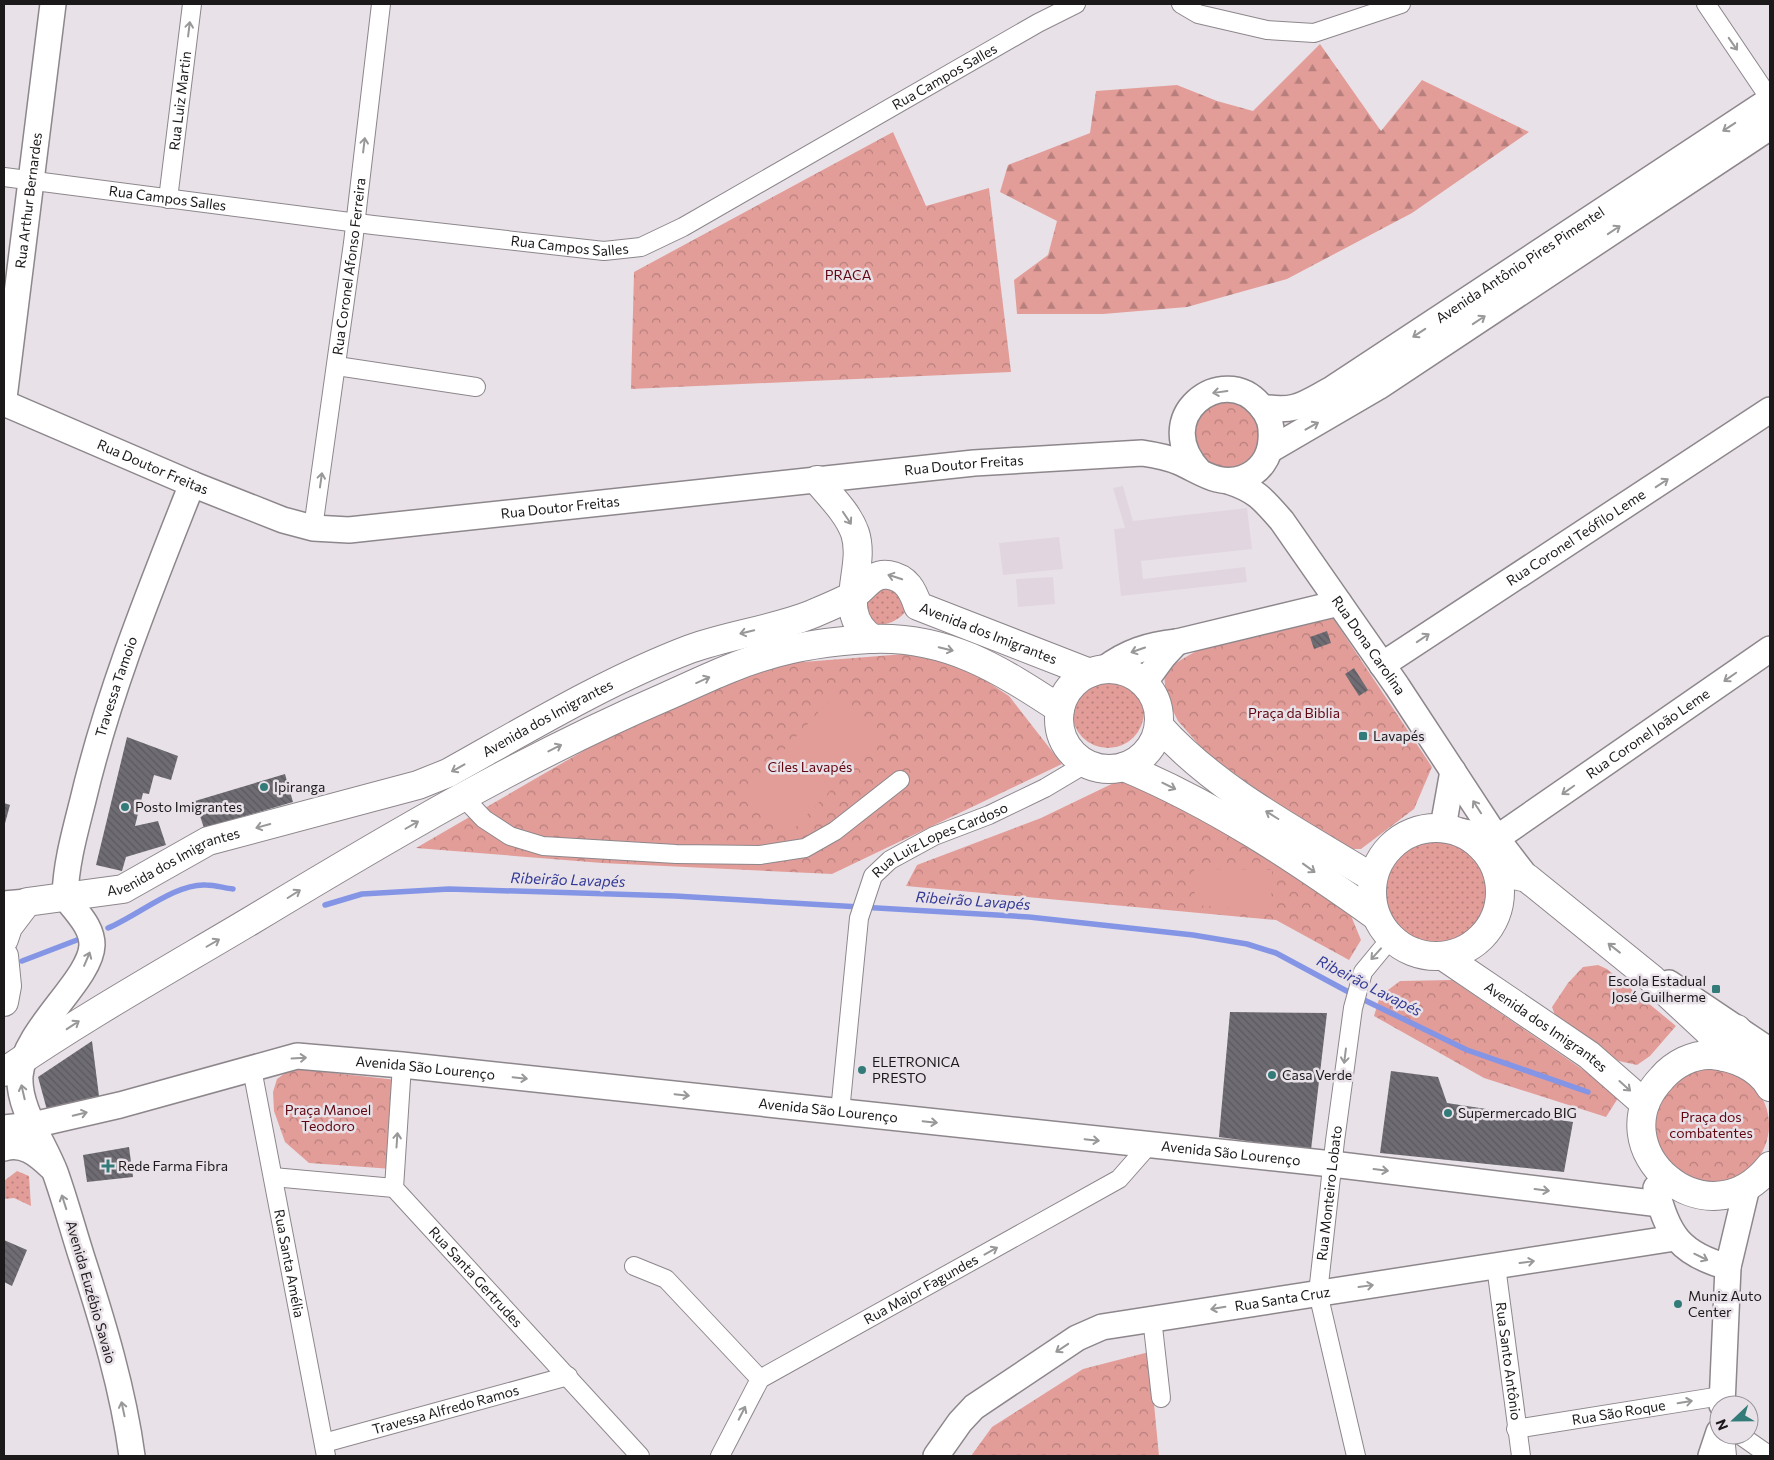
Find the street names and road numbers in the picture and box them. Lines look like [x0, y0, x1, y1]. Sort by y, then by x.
street label: Rua Campos Salles [889, 39, 1000, 113]
street label: Rua Luiz Martin [165, 50, 194, 151]
street label: Rua Arthur Bernardes [11, 131, 45, 269]
street label: Rua Coronel Afonso Ferreira [328, 177, 369, 356]
street label: Rua Campos Salles [108, 182, 227, 214]
street label: Avenida Antônio Pires Pimentel [1432, 203, 1607, 326]
street label: Rua Campos Salles [510, 232, 629, 259]
street label: Rua Doutor Freitas [95, 435, 211, 498]
street label: Rua Doutor Freitas [903, 451, 1024, 478]
street label: Rua Coronel Teófilo Leme [1503, 485, 1648, 589]
street label: Rua Doutor Freitas [500, 492, 620, 522]
street label: Rua Dona Carolina [1329, 592, 1409, 698]
street label: Avenida dos Imigrantes [917, 598, 1060, 667]
street label: Travessa Tamoio [91, 634, 140, 739]
street label: Avenida dos Imigrantes [479, 675, 616, 760]
street label: Rua Coronel João Leme [1582, 685, 1712, 782]
street label: Rua Luiz Lopes Cardoso [868, 798, 1010, 881]
street label: Avenida dos Imigrantes [106, 824, 242, 899]
street label: Avenida dos Imigrantes [1481, 978, 1611, 1075]
street label: Avenida São Lourenço [355, 1052, 496, 1083]
street label: Avenida São Lourenço [758, 1094, 899, 1126]
street label: Rua Monteiro Lobato [1313, 1124, 1345, 1261]
street label: Avenida São Lourenço [1160, 1137, 1301, 1169]
street label: Rua Santa Amélia [271, 1208, 308, 1319]
street label: Avenida Euzébio Savaio [63, 1218, 120, 1365]
street label: Rua Santa Gertrudes [426, 1223, 526, 1331]
street label: Rua Major Fagundes [860, 1250, 981, 1328]
street label: Rua Santa Cruz [1233, 1283, 1331, 1314]
street label: Rua Santo Antônio [1493, 1301, 1525, 1421]
street label: Travessa Alfredo Ramos [370, 1381, 521, 1437]
street label: Rua São Roque [1571, 1396, 1667, 1428]

